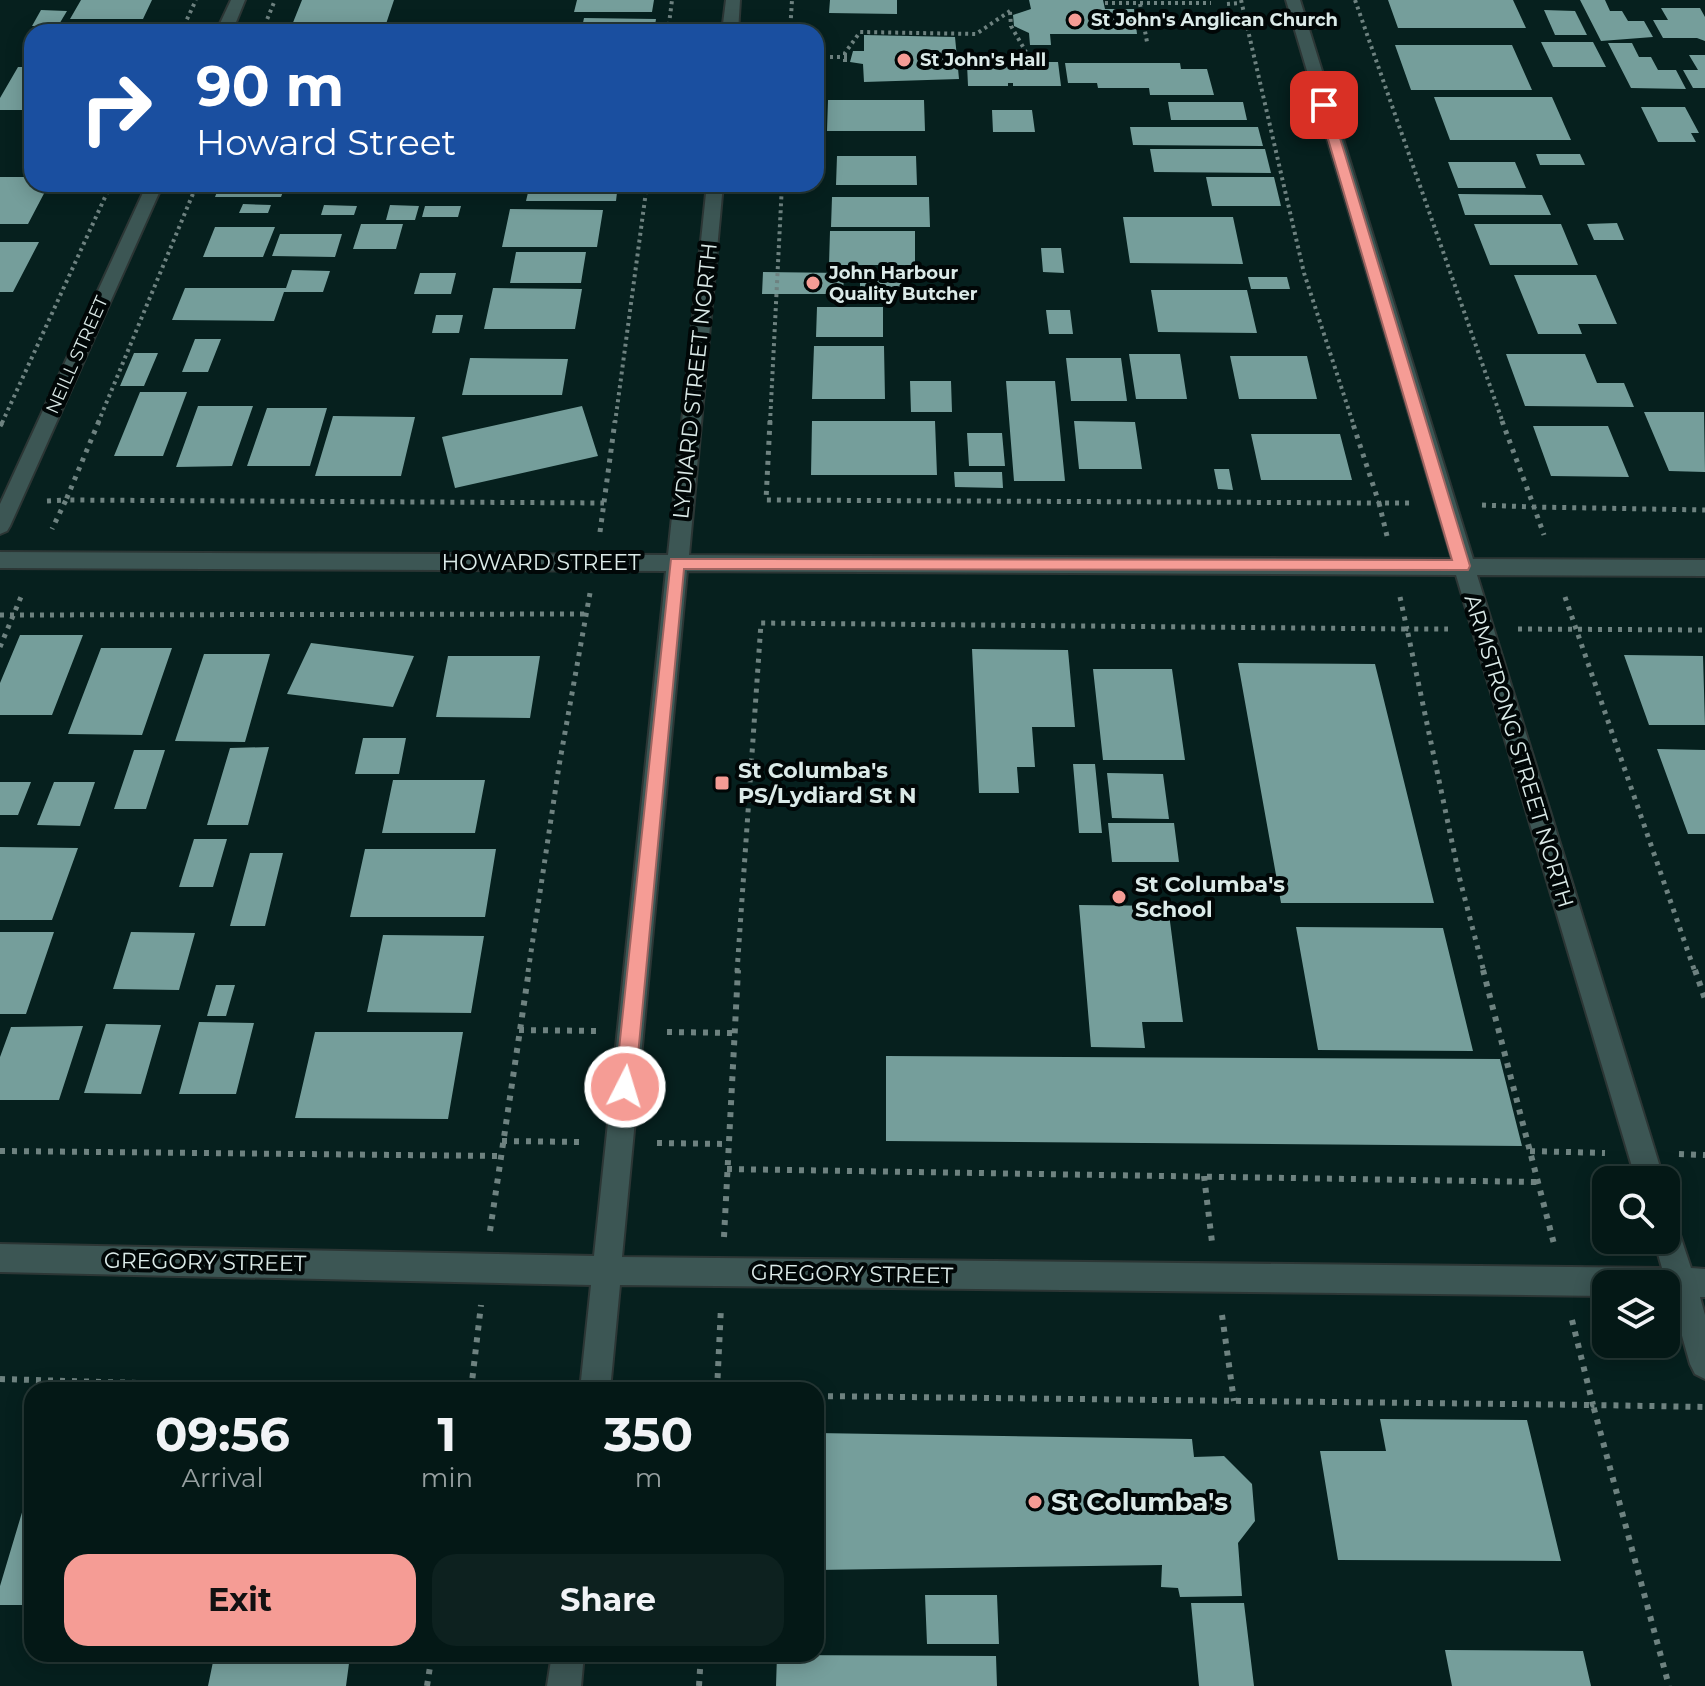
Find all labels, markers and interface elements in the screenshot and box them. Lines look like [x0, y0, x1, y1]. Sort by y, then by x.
place label: St John's Anglican Church [1091, 9, 1338, 31]
marker: St John's Anglican Church [1066, 11, 1084, 29]
place label: St John's Hall [920, 49, 1046, 71]
marker: St John's Hall [895, 51, 913, 69]
text: 90 m [196, 52, 344, 120]
icon: right [64, 56, 168, 160]
pin [1290, 71, 1358, 139]
icon: arrive [1302, 83, 1346, 127]
text: Howard Street [196, 120, 456, 164]
street label: LYDIARD STREET NORTH [667, 242, 723, 520]
place label: John Harbour Quality Butcher [828, 262, 978, 305]
marker: John Harbour Quality Butcher [804, 274, 822, 292]
street label: NEILL STREET [41, 292, 113, 417]
street label: HOWARD STREET [441, 549, 641, 576]
street label: ARMSTRONG STREET NORTH [1458, 591, 1580, 911]
place label: St Columba's PS/Lydiard St N [738, 757, 917, 809]
marker: St Columba's PS/Lydiard St N [713, 774, 731, 792]
place label: St Columba's School [1135, 871, 1285, 923]
marker: St Columba's School [1110, 888, 1128, 906]
position arrow [583, 1045, 667, 1129]
map controls [1592, 1166, 1680, 1358]
button: search [1592, 1166, 1680, 1254]
street label: GREGORY STREET [104, 1247, 307, 1277]
street label: GREGORY STREET [751, 1259, 954, 1289]
button: layers [1592, 1270, 1680, 1358]
text: 09:56 [155, 1405, 290, 1463]
text: 1 [437, 1405, 456, 1463]
text: 350 [604, 1405, 693, 1463]
text: Arrival [181, 1462, 263, 1494]
text: min [421, 1462, 473, 1494]
text: m [635, 1462, 662, 1494]
place label: St Columba's [1051, 1486, 1228, 1518]
marker: St Columba's [1026, 1493, 1044, 1511]
button: Exit [64, 1554, 416, 1646]
button: Share [432, 1554, 784, 1646]

